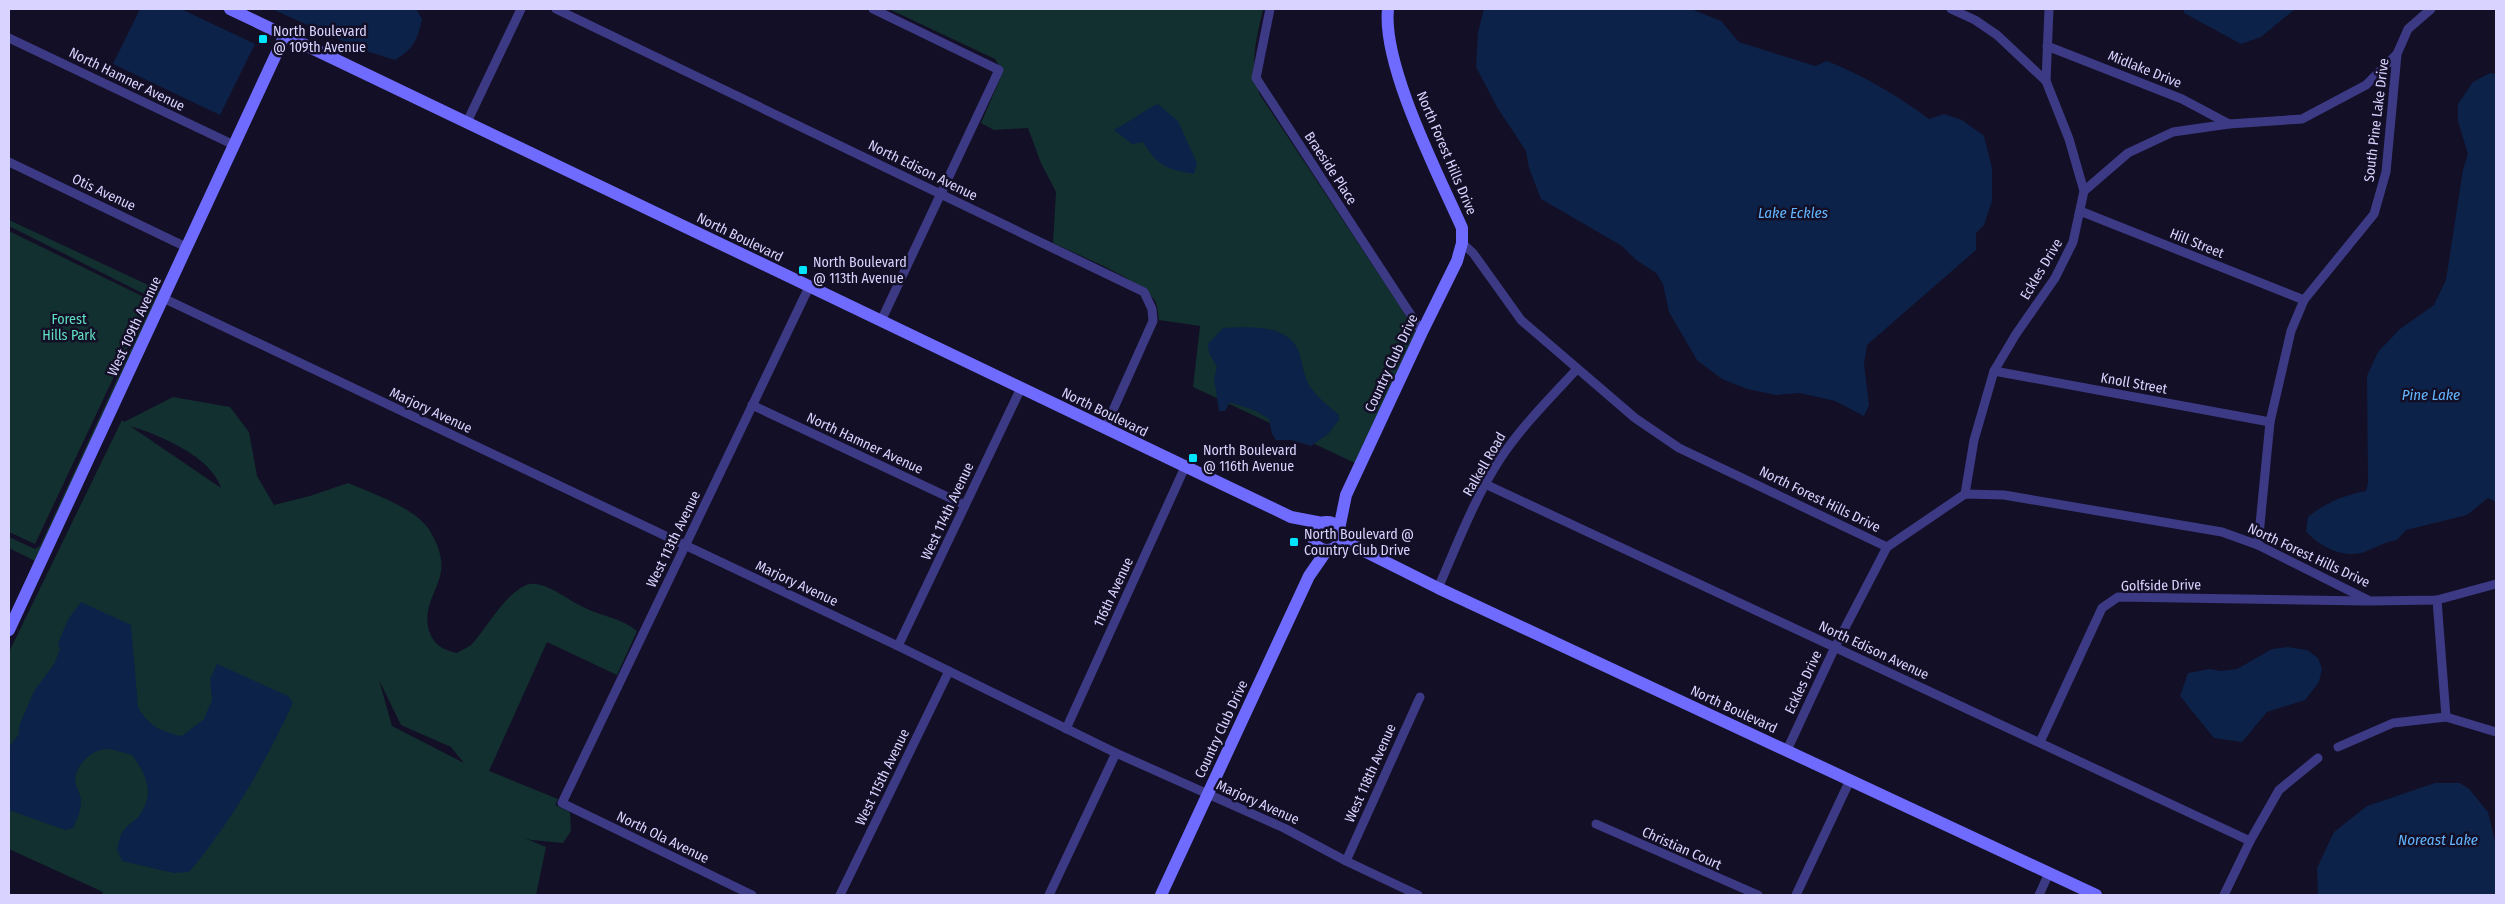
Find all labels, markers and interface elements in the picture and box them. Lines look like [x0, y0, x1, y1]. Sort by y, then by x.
place label: North Boulevard @ 109th Avenue [273, 23, 367, 56]
marker: North Boulevard @ 109th Avenue [257, 33, 269, 45]
street label: North Hamner Avenue [66, 44, 187, 115]
street label: Midlake Drive [2106, 47, 2184, 92]
street label: South Pine Lake Drive [2360, 57, 2393, 183]
street label: North Forest Hills Drive [1413, 89, 1480, 218]
street label: Braeside Place [1301, 129, 1360, 208]
street label: North Edison Avenue [865, 137, 980, 204]
street label: Otis Avenue [69, 170, 138, 215]
water label: Lake Eckles [1758, 204, 1829, 222]
street label: North Boulevard [694, 209, 786, 266]
street label: Hill Street [2167, 225, 2227, 262]
street label: Eckles Drive [2017, 236, 2066, 303]
place label: North Boulevard @ 113th Avenue [813, 254, 907, 287]
marker: North Boulevard @ 113th Avenue [797, 264, 809, 276]
street label: West 109th Avenue [104, 274, 165, 379]
park label: Forest Hills Park [42, 311, 96, 344]
street label: Country Club Drive [1361, 311, 1422, 415]
street label: Knoll Street [2099, 369, 2169, 398]
street label: Marjory Avenue [387, 384, 475, 437]
street label: North Boulevard [1059, 384, 1151, 441]
water label: Pine Lake [2402, 386, 2460, 404]
street label: North Hamner Avenue [804, 409, 926, 478]
street label: Ralkell Road [1459, 429, 1510, 499]
place label: North Boulevard @ 116th Avenue [1203, 442, 1297, 475]
marker: North Boulevard @ 116th Avenue [1187, 452, 1199, 464]
street label: West 114th Avenue [917, 460, 978, 563]
street label: North Forest Hills Drive [1756, 463, 1883, 536]
street label: West 113th Avenue [643, 488, 704, 590]
street label: North Forest Hills Drive [2245, 520, 2373, 591]
place label: North Boulevard @ Country Club Drive [1304, 526, 1414, 559]
marker: North Boulevard @ Country Club Drive [1288, 536, 1300, 548]
street label: 116th Avenue [1090, 555, 1137, 630]
street label: Marjory Avenue [753, 557, 841, 610]
street label: Golfside Drive [2121, 576, 2201, 595]
street label: North Edison Avenue [1816, 618, 1932, 683]
street label: Eckles Drive [1781, 648, 1826, 717]
street label: Country Club Drive [1191, 677, 1252, 781]
street label: North Boulevard [1688, 682, 1780, 737]
street label: West 118th Avenue [1341, 721, 1400, 825]
street label: West 115th Avenue [852, 726, 913, 828]
street label: Marjory Avenue [1214, 777, 1302, 828]
street label: North Ola Avenue [614, 808, 712, 867]
street label: Christian Court [1639, 823, 1725, 874]
water label: Noreast Lake [2398, 831, 2478, 849]

